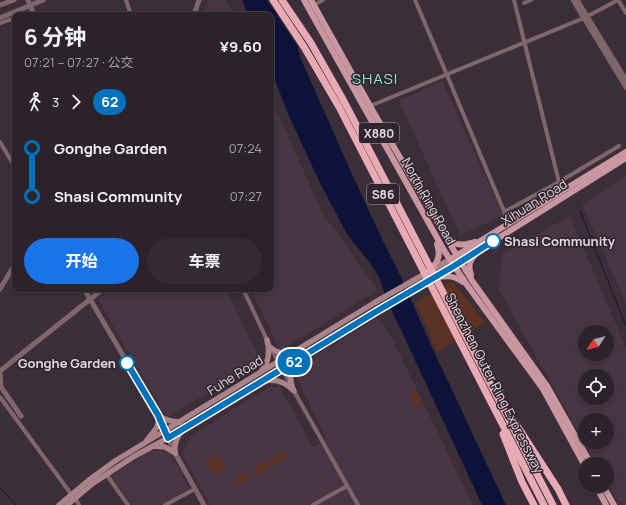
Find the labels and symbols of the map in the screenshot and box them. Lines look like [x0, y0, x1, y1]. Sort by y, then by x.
district label: SHASI [352, 68, 398, 89]
road number: X880 [359, 123, 399, 143]
street label: North Ring Road [398, 154, 460, 248]
street label: Xihuan Road [498, 175, 570, 229]
road number: S86 [367, 184, 399, 204]
place label: Shasi Community [504, 232, 616, 250]
marker: Shasi Community [485, 233, 501, 249]
street label: Shenzhen Outer Ring Expressway [442, 290, 549, 476]
north arrow [578, 325, 614, 361]
line badge: 62 [276, 349, 312, 375]
street label: Fuhe Road [204, 351, 266, 399]
place label: Gonghe Garden [18, 354, 116, 372]
marker: Gonghe Garden [119, 355, 135, 371]

